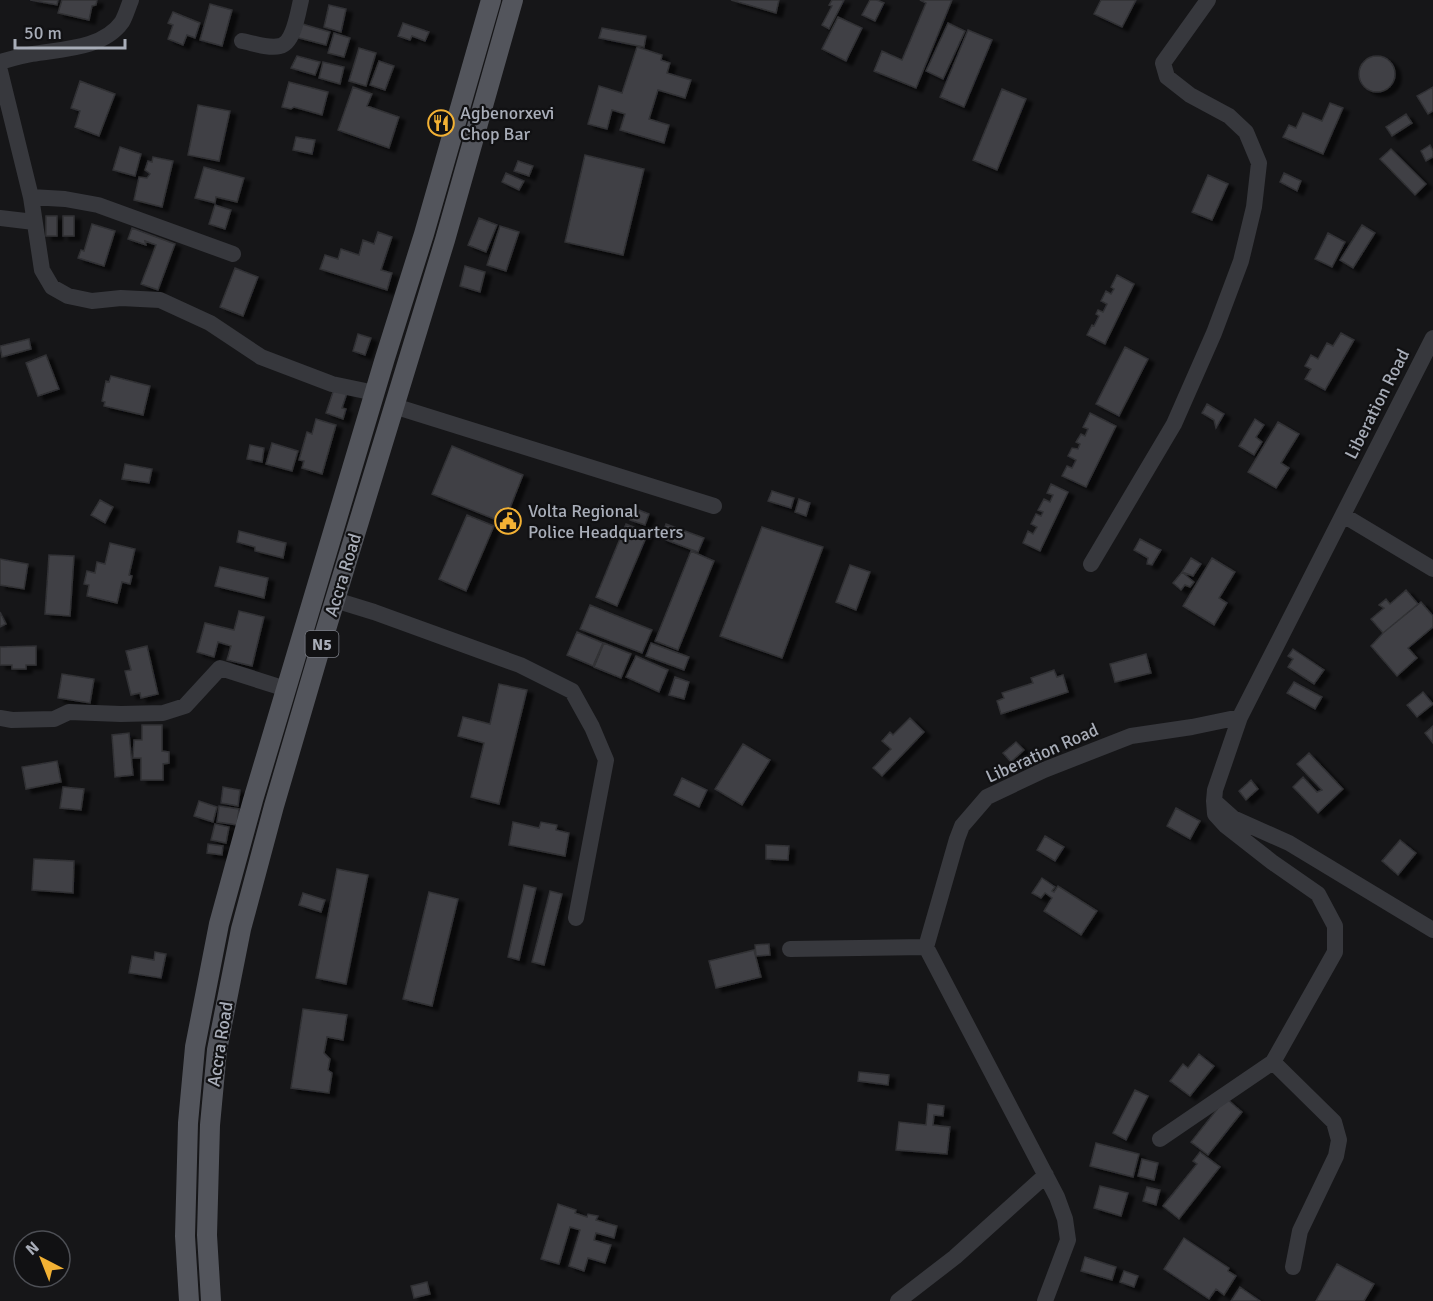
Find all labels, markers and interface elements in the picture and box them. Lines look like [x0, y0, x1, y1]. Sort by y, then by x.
scale bar [15, 12, 124, 50]
text: 50 m [24, 22, 62, 44]
place label: Agbenorxevi Chop Bar [460, 102, 554, 145]
restaurant icon: Agbenorxevi Chop Bar [426, 108, 456, 138]
street label: Liberation Road [1340, 345, 1414, 463]
place label: Volta Regional Police Headquarters [528, 500, 684, 543]
public building icon: Volta Regional Police Headquarters [493, 506, 523, 536]
street label: Accra Road [320, 531, 366, 619]
road number: N5 [306, 631, 338, 657]
street label: Liberation Road [982, 718, 1102, 788]
street label: Accra Road [202, 1000, 238, 1088]
north arrow [12, 1229, 72, 1289]
text: N [22, 1237, 43, 1260]

